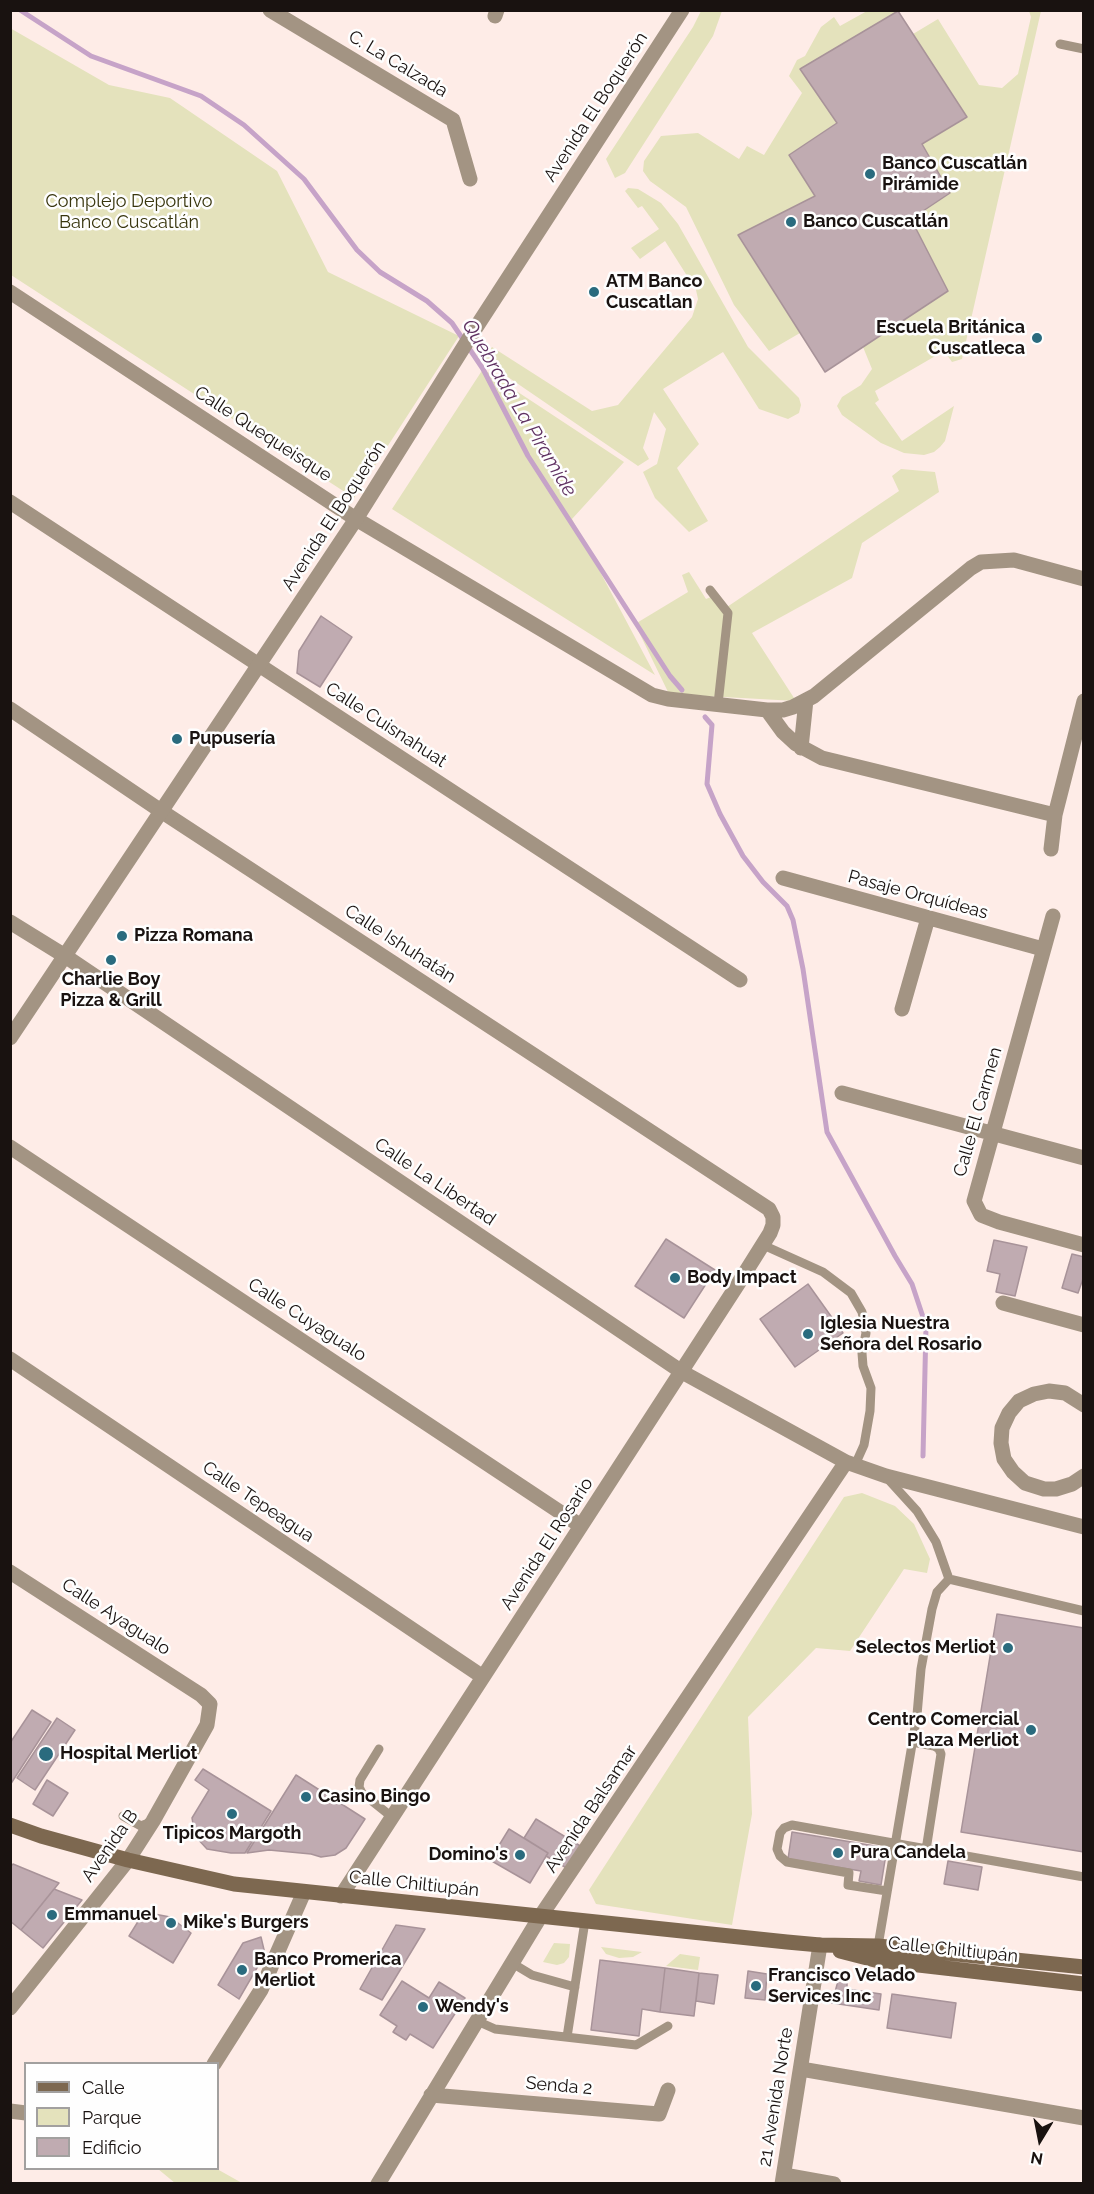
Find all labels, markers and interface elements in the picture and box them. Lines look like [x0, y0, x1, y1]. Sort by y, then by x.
street label: C. La Calzada [344, 26, 452, 102]
street label: Avenida El Boquerón [540, 28, 652, 186]
place label: Banco Cuscatlán Pirámide [882, 153, 1027, 195]
marker: Banco Cuscatlán Pirámide [863, 167, 877, 181]
park label: Complejo Deportivo Banco Cuscatlán [45, 191, 213, 234]
place label: Banco Cuscatlán [803, 211, 948, 233]
marker: Banco Cuscatlán [784, 215, 798, 229]
place label: ATM Banco Cuscatlan [606, 271, 702, 314]
marker: ATM Banco Cuscatlan [587, 285, 601, 299]
water label: Quebrada La Piramide [457, 315, 581, 501]
place label: Escuela Británica Cuscatleca [876, 317, 1025, 360]
marker: Escuela Británica Cuscatleca [1030, 331, 1044, 345]
street label: Calle Quequeisque [190, 382, 336, 486]
street label: Avenida El Boquerón [278, 437, 390, 595]
street label: Calle Cuisnahuat [321, 678, 451, 772]
place label: Pupusería [189, 728, 275, 750]
marker: Pupusería [170, 732, 184, 746]
street label: Pasaje Orquídeas [846, 866, 990, 924]
street label: Calle Ishuhatán [340, 900, 460, 988]
place label: Pizza Romana [134, 925, 253, 947]
marker: Pizza Romana [115, 929, 129, 943]
marker: Charlie Boy Pizza & Grill [104, 953, 118, 967]
place label: Charlie Boy Pizza & Grill [60, 969, 162, 1012]
street label: Calle El Carmen [949, 1045, 1007, 1179]
street label: Calle La Libertad [370, 1133, 500, 1231]
place label: Body Impact [687, 1267, 797, 1289]
marker: Body Impact [668, 1271, 682, 1285]
street label: Calle Cuyagualo [244, 1274, 370, 1366]
place label: Iglesia Nuestra Señora del Rosario [820, 1313, 982, 1356]
marker: Iglesia Nuestra Señora del Rosario [801, 1327, 815, 1341]
street label: Calle Tepeagua [198, 1457, 318, 1547]
street label: Avenida El Rosario [496, 1474, 598, 1614]
street label: Calle Ayagualo [58, 1574, 174, 1660]
place label: Selectos Merliot [856, 1637, 996, 1659]
marker: Selectos Merliot [1001, 1641, 1015, 1655]
place label: Centro Comercial Plaza Merliot [868, 1709, 1019, 1752]
marker: Centro Comercial Plaza Merliot [1024, 1723, 1038, 1737]
street label: Avenida Balsamar [540, 1741, 642, 1877]
place label: Hospital Merliot [60, 1743, 197, 1765]
marker: Hospital Merliot [37, 1745, 55, 1763]
place label: Casino Bingo [318, 1786, 430, 1808]
marker: Casino Bingo [299, 1790, 313, 1804]
street label: Avenida B [77, 1806, 143, 1886]
marker: Tipicos Margoth [225, 1807, 239, 1821]
place label: Tipicos Margoth [163, 1823, 301, 1845]
place label: Pura Candela [850, 1842, 966, 1864]
place label: Domino's [428, 1844, 508, 1866]
marker: Pura Candela [831, 1846, 845, 1860]
marker: Domino's [513, 1848, 527, 1862]
street label: Calle Chiltiupán [348, 1866, 480, 1902]
place label: Emmanuel [64, 1904, 157, 1926]
marker: Emmanuel [45, 1908, 59, 1922]
place label: Mike's Burgers [183, 1912, 309, 1934]
marker: Mike's Burgers [164, 1916, 178, 1930]
street label: Calle Chiltiupán [887, 1932, 1019, 1968]
place label: Banco Promerica Merliot [254, 1949, 401, 1992]
marker: Banco Promerica Merliot [235, 1963, 249, 1977]
place label: Francisco Velado Services Inc [768, 1965, 915, 2008]
marker: Francisco Velado Services Inc [749, 1979, 763, 1993]
place label: Wendy's [435, 1996, 509, 2018]
marker: Wendy's [416, 2000, 430, 2014]
street label: 21 Avenida Norte [754, 2026, 798, 2168]
legend [24, 2062, 219, 2170]
street label: Senda 2 [525, 2072, 593, 2100]
text: Calle [82, 2077, 125, 2098]
text: Parque [82, 2107, 141, 2128]
north arrow [1010, 2110, 1070, 2170]
text: Edificio [82, 2137, 141, 2158]
text: N [1029, 2148, 1044, 2169]

